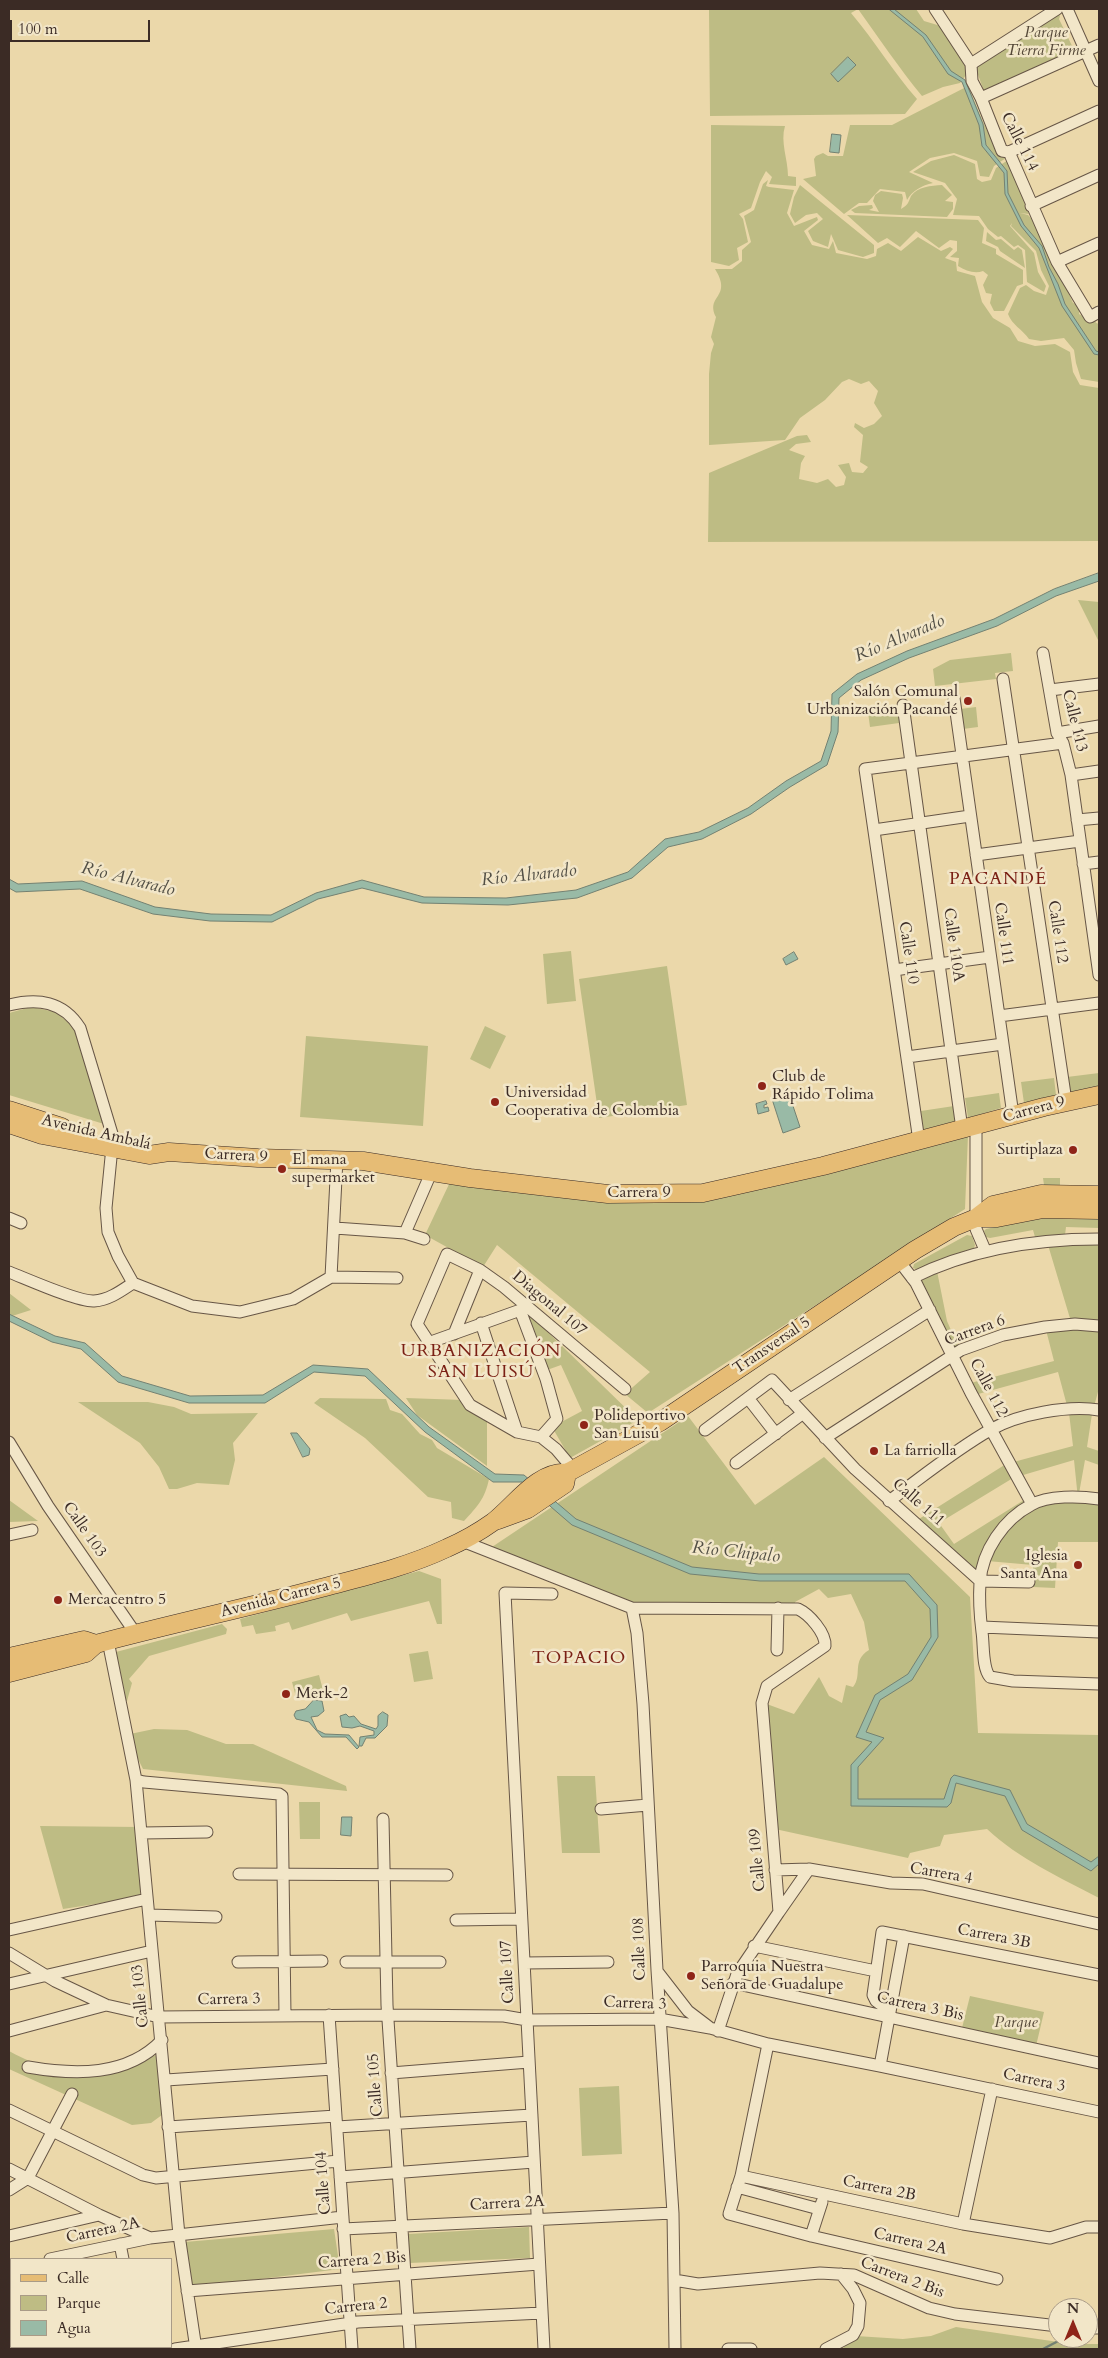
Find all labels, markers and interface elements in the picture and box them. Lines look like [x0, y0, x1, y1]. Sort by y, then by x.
scale bar [12, 10, 152, 42]
text: 100 m [18, 19, 58, 39]
park label: Parque Tierra Firme [1006, 23, 1086, 61]
street label: Calle 114 [996, 109, 1042, 175]
water label: Río Alvarado [852, 610, 948, 668]
place label: Salón Comunal Urbanización Pacandé [807, 682, 958, 720]
street label: Calle 113 [1057, 688, 1091, 754]
marker: Salón Comunal Urbanización Pacandé [962, 695, 974, 707]
water label: Río Alvarado [79, 858, 177, 902]
water label: Río Alvarado [480, 860, 578, 892]
district label: PACANDÉ [948, 869, 1048, 891]
street label: Calle 112 [1043, 899, 1071, 965]
street label: Calle 111 [989, 901, 1017, 967]
street label: Calle 110A [938, 907, 968, 983]
street label: Calle 110 [894, 920, 922, 986]
place label: Club de Rápido Tolima [772, 1067, 874, 1105]
marker: Club de Rápido Tolima [756, 1080, 768, 1092]
place label: Universidad Cooperativa de Colombia [505, 1083, 679, 1121]
street label: Carrera 9 [1001, 1093, 1067, 1127]
marker: Universidad Cooperativa de Colombia [489, 1096, 501, 1108]
street label: Avenida Ambalá [40, 1111, 152, 1155]
place label: Surtiplaza [997, 1140, 1063, 1160]
marker: Surtiplaza [1067, 1144, 1079, 1156]
street label: Carrera 9 [204, 1145, 268, 1167]
place label: El mana supermarket [292, 1150, 375, 1188]
marker: El mana supermarket [276, 1163, 288, 1175]
street label: Carrera 9 [607, 1183, 671, 1203]
street label: Diagonal 107 [508, 1267, 590, 1341]
street label: Carrera 6 [942, 1311, 1008, 1351]
street label: Transversal 5 [730, 1313, 814, 1379]
district label: URBANIZACIÓN SAN LUISÚ [399, 1341, 563, 1384]
street label: Calle 112 [965, 1355, 1011, 1421]
place label: Polideportivo San Luisú [594, 1406, 686, 1444]
marker: Polideportivo San Luisú [578, 1419, 590, 1431]
place label: La farriolla [884, 1441, 957, 1461]
marker: La farriolla [868, 1445, 880, 1457]
street label: Calle 111 [888, 1475, 948, 1531]
street label: Calle 103 [58, 1499, 110, 1561]
water label: Río Chipalo [691, 1538, 781, 1568]
place label: Iglesia Santa Ana [1000, 1546, 1068, 1584]
marker: Iglesia Santa Ana [1072, 1559, 1084, 1571]
street label: Avenida Carrera 5 [219, 1574, 343, 1622]
place label: Mercacentro 5 [68, 1590, 166, 1610]
marker: Mercacentro 5 [52, 1594, 64, 1606]
district label: TOPACIO [531, 1648, 627, 1670]
place label: Merk-2 [296, 1684, 348, 1704]
marker: Merk-2 [280, 1688, 292, 1700]
street label: Calle 109 [746, 1828, 770, 1892]
street label: Carrera 4 [908, 1859, 974, 1889]
street label: Calle 108 [629, 1917, 651, 1981]
street label: Carrera 3B [956, 1920, 1032, 1954]
street label: Calle 107 [497, 1940, 519, 2004]
place label: Parroquia Nuestra Señora de Guadalupe [701, 1957, 844, 1995]
street label: Calle 103 [128, 1963, 154, 2029]
marker: Parroquia Nuestra Señora de Guadalupe [685, 1970, 697, 1982]
street label: Carrera 3 Bis [875, 1988, 965, 2026]
street label: Carrera 3 [197, 1990, 261, 2010]
street label: Carrera 3 [603, 1993, 667, 2015]
park label: Parque [994, 2013, 1038, 2033]
street label: Calle 105 [364, 2053, 388, 2117]
street label: Carrera 3 [1001, 2065, 1067, 2097]
street label: Calle 104 [312, 2151, 336, 2215]
street label: Carrera 2B [841, 2172, 917, 2206]
street label: Carrera 2A [469, 2192, 545, 2216]
street label: Carrera 2A [64, 2214, 142, 2248]
street label: Carrera 2A [871, 2224, 949, 2260]
street label: Carrera 2 Bis [317, 2248, 407, 2274]
street label: Carrera 2 Bis [857, 2253, 947, 2303]
legend [10, 2258, 172, 2348]
text: Calle [57, 2268, 89, 2288]
text: Parque [57, 2293, 101, 2313]
street label: Carrera 2 [324, 2294, 388, 2320]
north arrow [1048, 2298, 1098, 2348]
text: N [1067, 2299, 1079, 2318]
text: Agua [57, 2318, 91, 2338]

